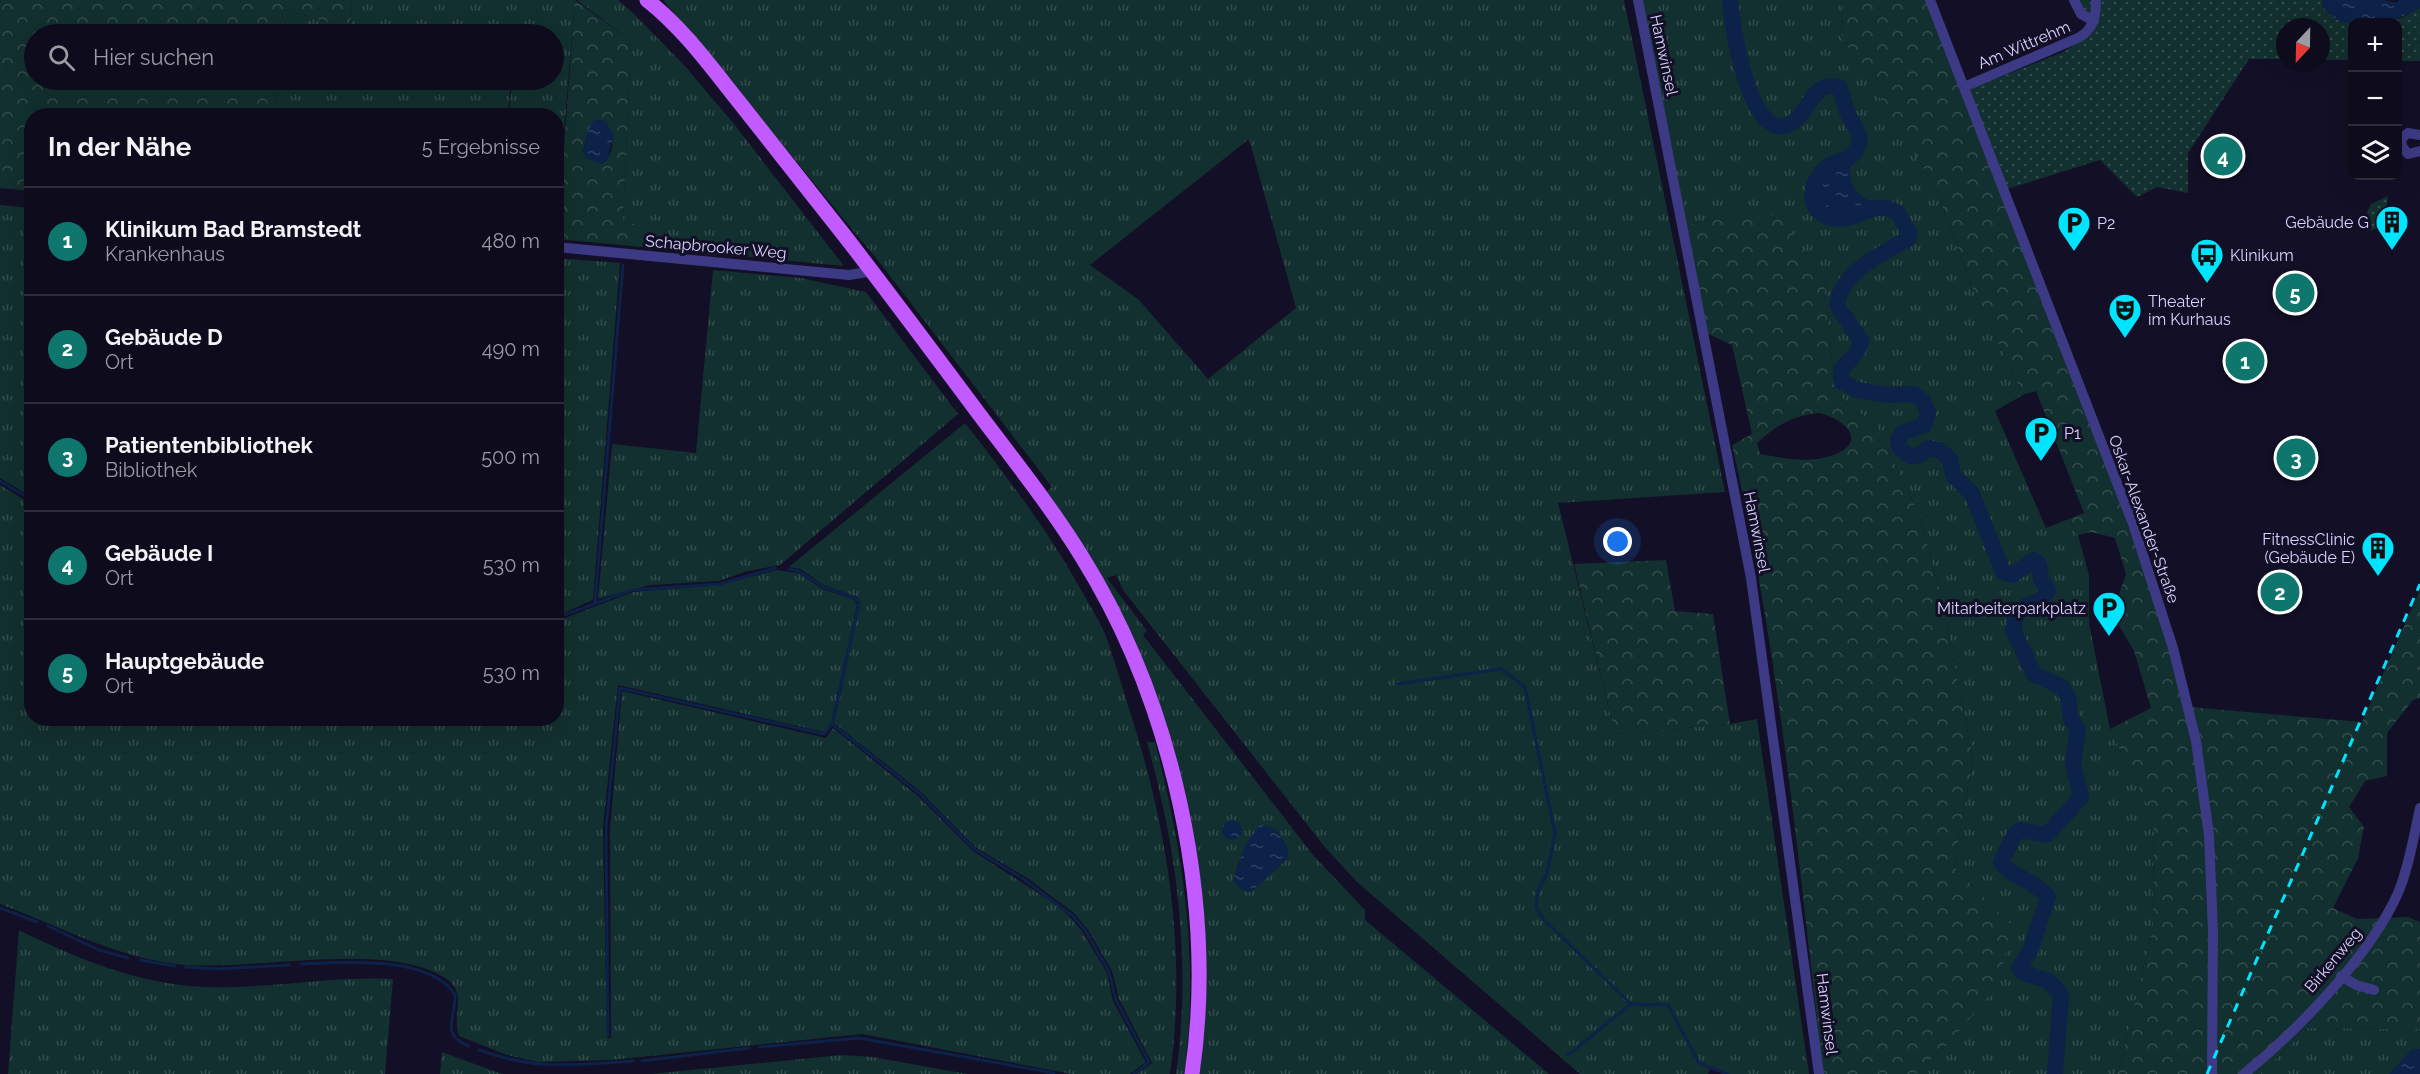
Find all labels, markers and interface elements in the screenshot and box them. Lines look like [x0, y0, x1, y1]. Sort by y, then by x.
street label: Hamwinsel [1646, 13, 1682, 98]
street label: Am Wittrehm [1975, 17, 2073, 73]
north arrow [2276, 18, 2330, 72]
map controls [2348, 18, 2402, 180]
button: + [2348, 18, 2402, 72]
search box [24, 24, 564, 90]
icon: search [45, 41, 78, 74]
text: Hier suchen [93, 44, 214, 70]
button: − [2348, 72, 2402, 126]
button: layers [2348, 126, 2402, 180]
text: In der Nähe [48, 132, 191, 162]
pin: 4 [2204, 134, 2242, 178]
text: 5 Ergebnisse [422, 135, 540, 159]
building icon: Gebäude G [2374, 204, 2410, 251]
parking icon: P2 [2056, 205, 2092, 252]
place label: Gebäude G [2285, 213, 2369, 232]
place label: P2 [2097, 214, 2115, 233]
text: Klinikum Bad Bramstedt [105, 216, 361, 242]
text: 1 [63, 229, 72, 253]
text: 480 m [482, 229, 540, 253]
street label: Schapbrooker Weg [645, 231, 787, 263]
bus stop icon: Klinikum [2189, 237, 2225, 284]
text: Krankenhaus [105, 242, 225, 266]
place label: Klinikum [2230, 246, 2294, 265]
pin: 5 [2276, 270, 2314, 316]
theatre icon: Theater im Kurhaus [2107, 292, 2143, 339]
place label: Theater im Kurhaus [2148, 292, 2231, 329]
text: Gebäude D [105, 324, 223, 350]
text: 2 [62, 337, 73, 361]
text: 490 m [482, 337, 540, 361]
pin: 1 [2226, 338, 2264, 384]
text: Ort [105, 350, 134, 374]
parking icon: P1 [2023, 415, 2059, 462]
place label: P1 [2064, 424, 2081, 443]
text: Patientenbibliothek [105, 432, 313, 458]
street label: Oskar-Alexander-Straße [2105, 432, 2183, 606]
pin: 3 [2276, 436, 2316, 480]
text: 3 [62, 445, 73, 469]
text: 500 m [481, 445, 540, 469]
text: Bibliothek [105, 458, 197, 482]
street label: Hamwinsel [1740, 490, 1774, 575]
your location [1603, 527, 1632, 556]
place label: FitnessClinic (Gebäude E) [2262, 530, 2355, 567]
building icon: FitnessClinic (Gebäude E) [2360, 530, 2396, 577]
text: Gebäude I [105, 540, 213, 566]
text: 4 [62, 553, 73, 577]
text: 530 m [483, 553, 540, 577]
text: Ort [105, 566, 134, 590]
pin: 2 [2260, 570, 2300, 614]
parking icon: Mitarbeiterparkplatz [2091, 590, 2127, 637]
place label: Mitarbeiterparkplatz [1937, 599, 2086, 618]
text: Hauptgebäude [105, 648, 264, 674]
text: 5 [62, 661, 73, 685]
text: 530 m [483, 661, 540, 685]
text: Ort [105, 674, 134, 698]
street label: Birkenweg [2301, 924, 2365, 996]
street label: Hamwinsel [1813, 972, 1842, 1057]

